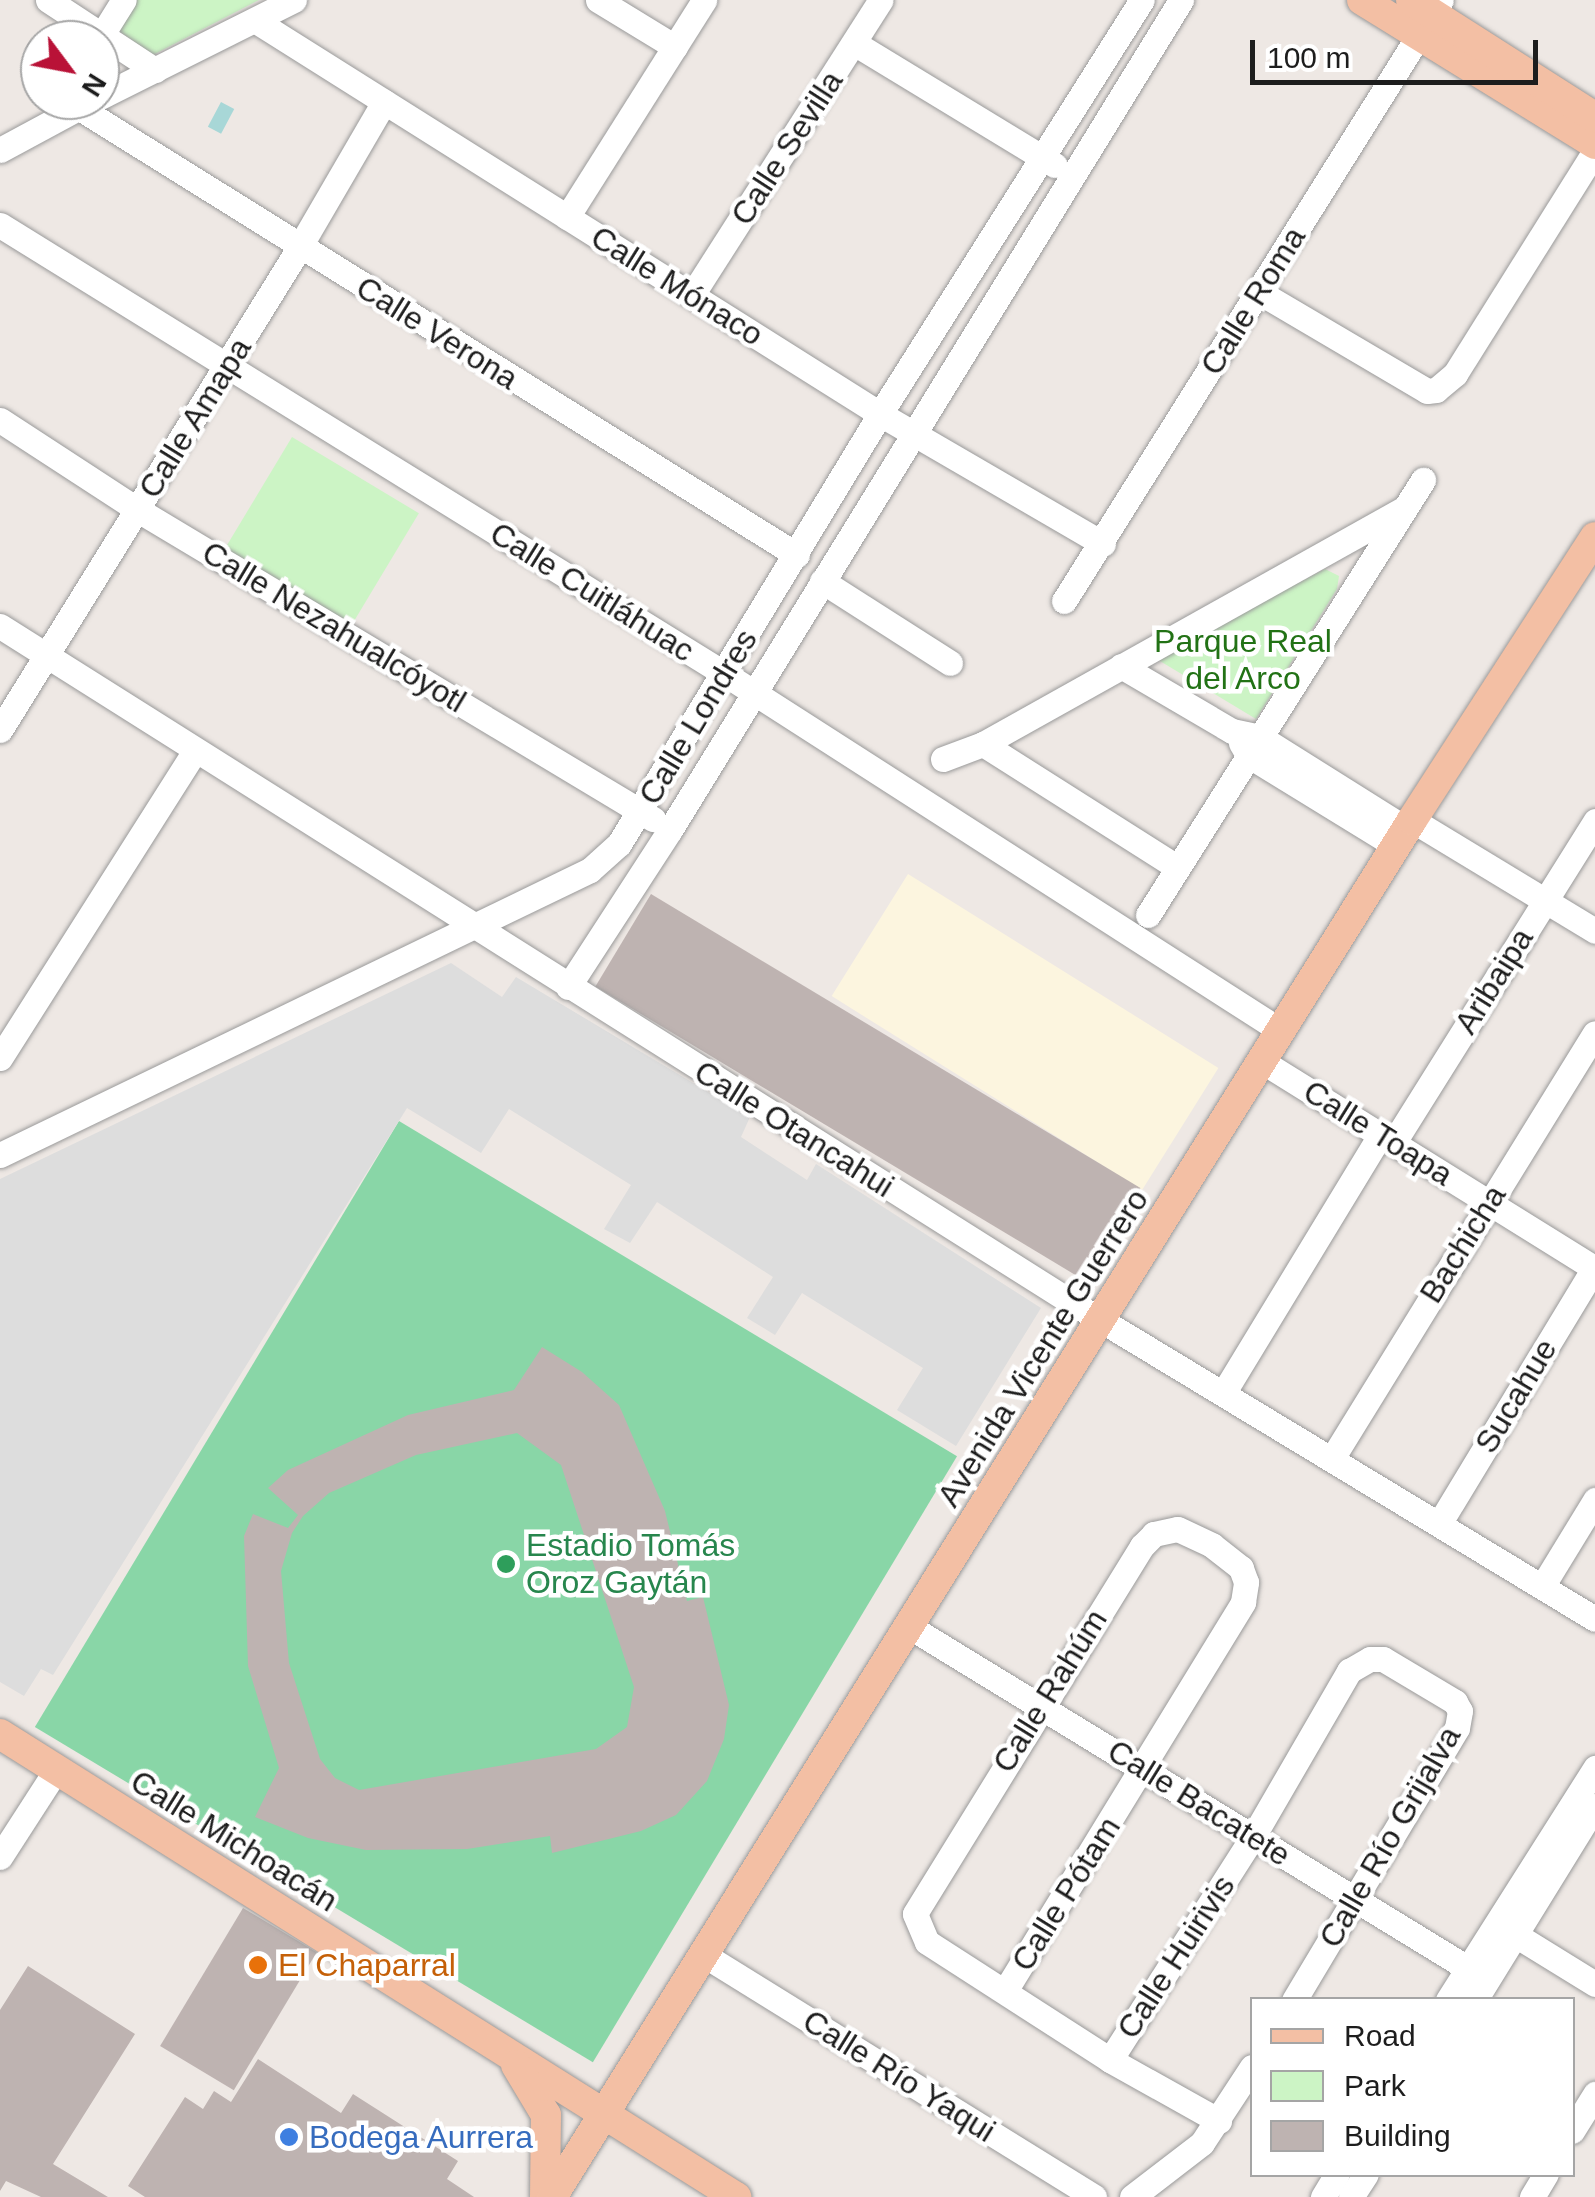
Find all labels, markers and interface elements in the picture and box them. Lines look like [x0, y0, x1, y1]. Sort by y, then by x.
north arrow [20, 20, 120, 120]
scale bar [1255, 20, 1542, 82]
text: 100 m [1267, 41, 1350, 74]
street label: Calle Sevilla [723, 64, 851, 232]
text: N [76, 68, 113, 102]
street label: Calle Mónaco [584, 218, 770, 354]
street label: Calle Roma [1192, 220, 1314, 382]
street label: Calle Verona [349, 268, 525, 398]
street label: Calle Amapa [130, 330, 260, 506]
street label: Calle Cuitláhuac [483, 514, 701, 670]
street label: Calle Nezahualcóyotl [195, 533, 473, 721]
street label: Calle Londres [631, 622, 765, 812]
park label: Parque Real del Arco [1154, 623, 1332, 698]
street label: Aribaipa [1447, 921, 1541, 1041]
street label: Calle Otancahui [687, 1052, 901, 1206]
street label: Calle Toapa [1296, 1072, 1460, 1194]
street label: Bachicha [1412, 1178, 1514, 1310]
street label: Avenida Vicente Guerrero [929, 1182, 1157, 1514]
street label: Sucahue [1467, 1332, 1565, 1460]
place label: Estadio Tomás Oroz Gaytán [526, 1527, 736, 1602]
marker: Estadio Tomás Oroz Gaytán [495, 1553, 517, 1575]
street label: Calle Rahúm [985, 1602, 1115, 1780]
street label: Calle Río Grijalva [1311, 1720, 1469, 1954]
street label: Calle Bacatete [1101, 1732, 1297, 1874]
street label: Calle Michoacán [124, 1762, 344, 1920]
street label: Calle Pótam [1004, 1810, 1128, 1978]
street label: Calle Huirivis [1109, 1868, 1243, 2046]
place label: El Chaparral [278, 1946, 456, 1984]
marker: El Chaparral [247, 1954, 269, 1976]
legend [1250, 1997, 1575, 2177]
street label: Calle Río Yaqui [796, 2001, 1002, 2151]
text: Road [1344, 2019, 1416, 2052]
text: Park [1344, 2069, 1406, 2102]
place label: Bodega Aurrera [309, 2118, 535, 2156]
text: Building [1344, 2119, 1451, 2152]
marker: Bodega Aurrera [278, 2126, 300, 2148]

